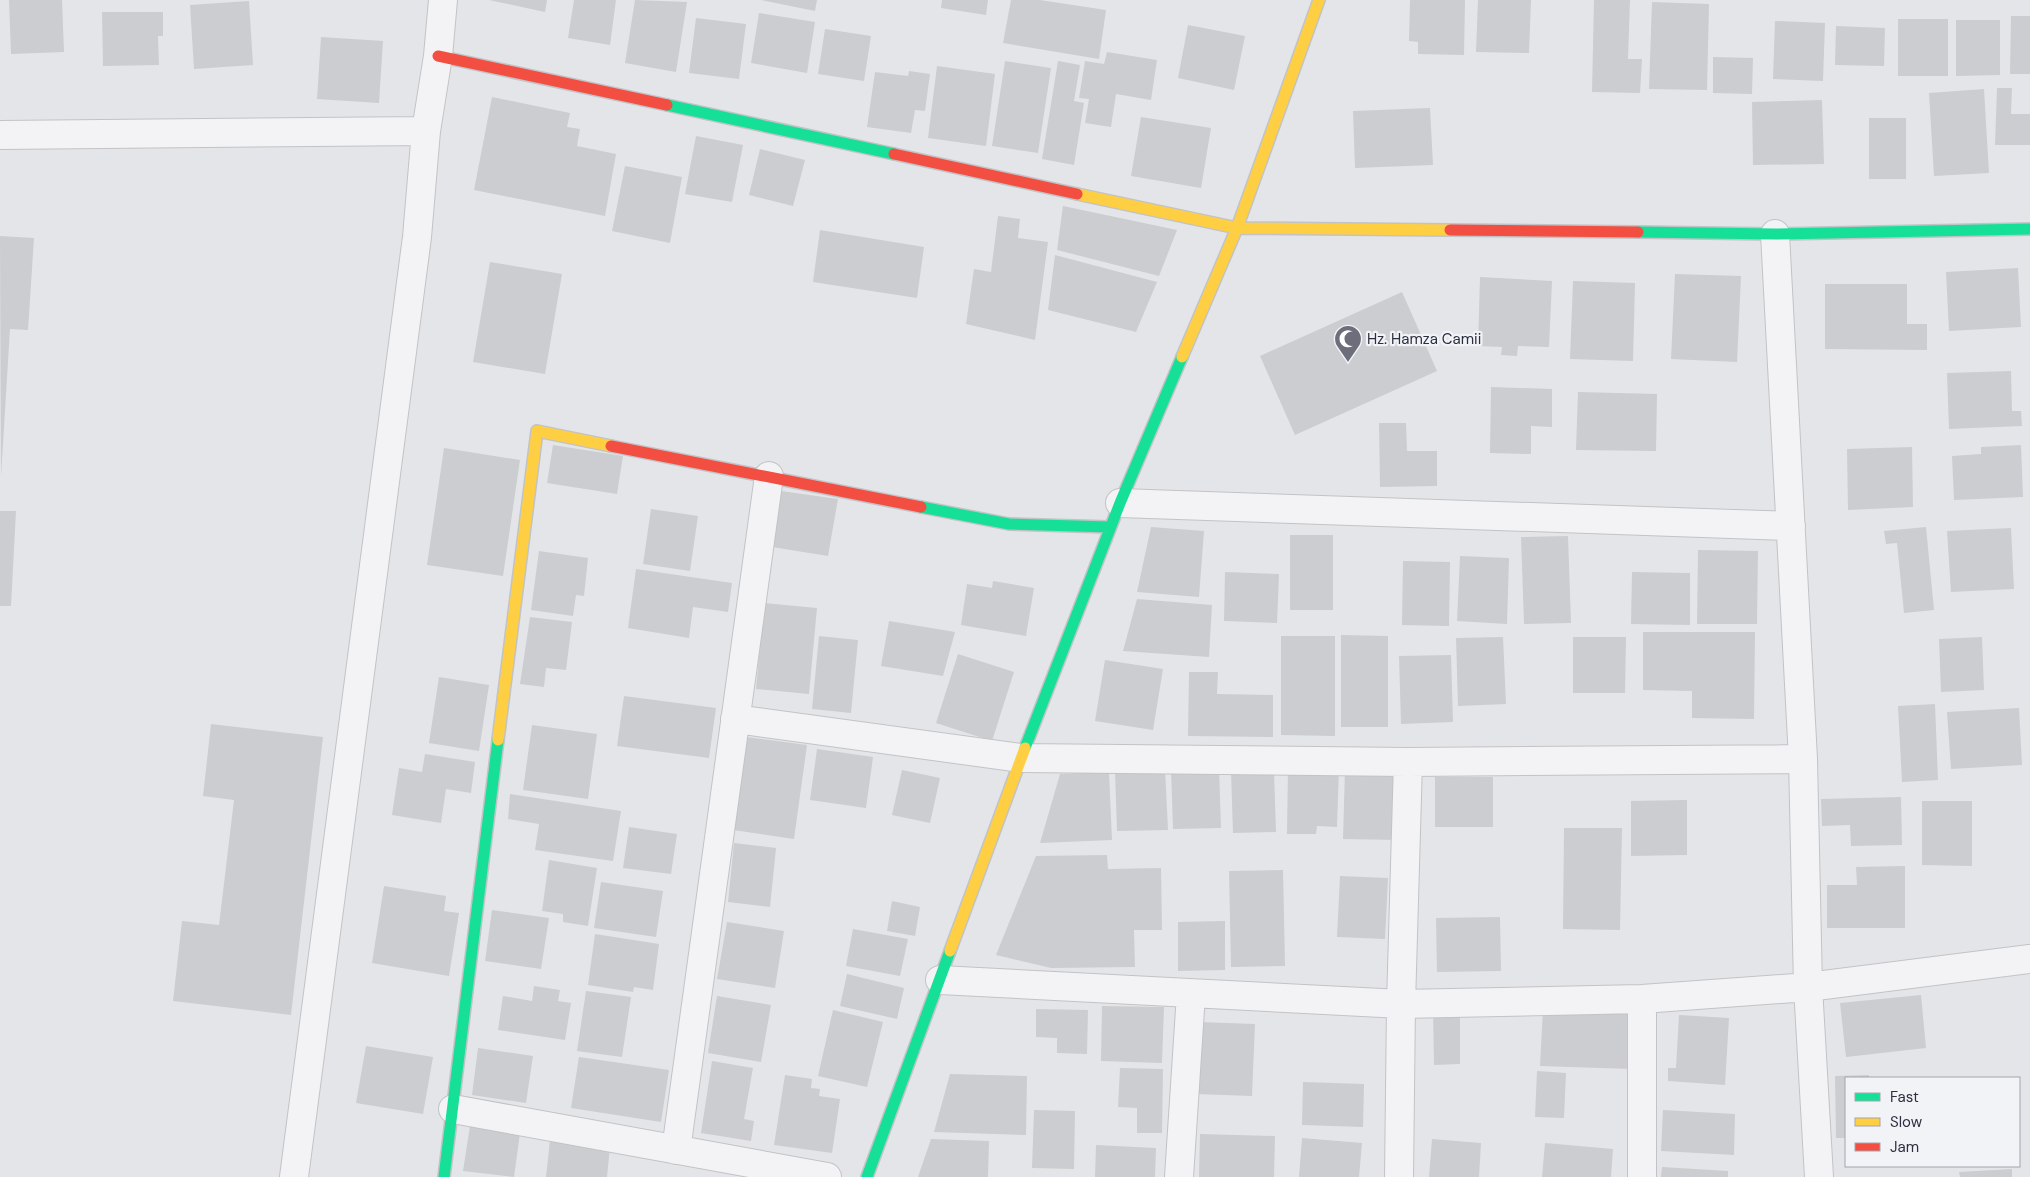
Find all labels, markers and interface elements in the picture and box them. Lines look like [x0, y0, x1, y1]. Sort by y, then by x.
mosque icon: Hz. Hamza Camii [1333, 324, 1363, 363]
place label: Hz. Hamza Camii [1367, 329, 1481, 349]
legend [1845, 1077, 2020, 1167]
text: Fast [1890, 1087, 1919, 1107]
text: Slow [1890, 1112, 1923, 1132]
text: Jam [1890, 1137, 1919, 1157]

